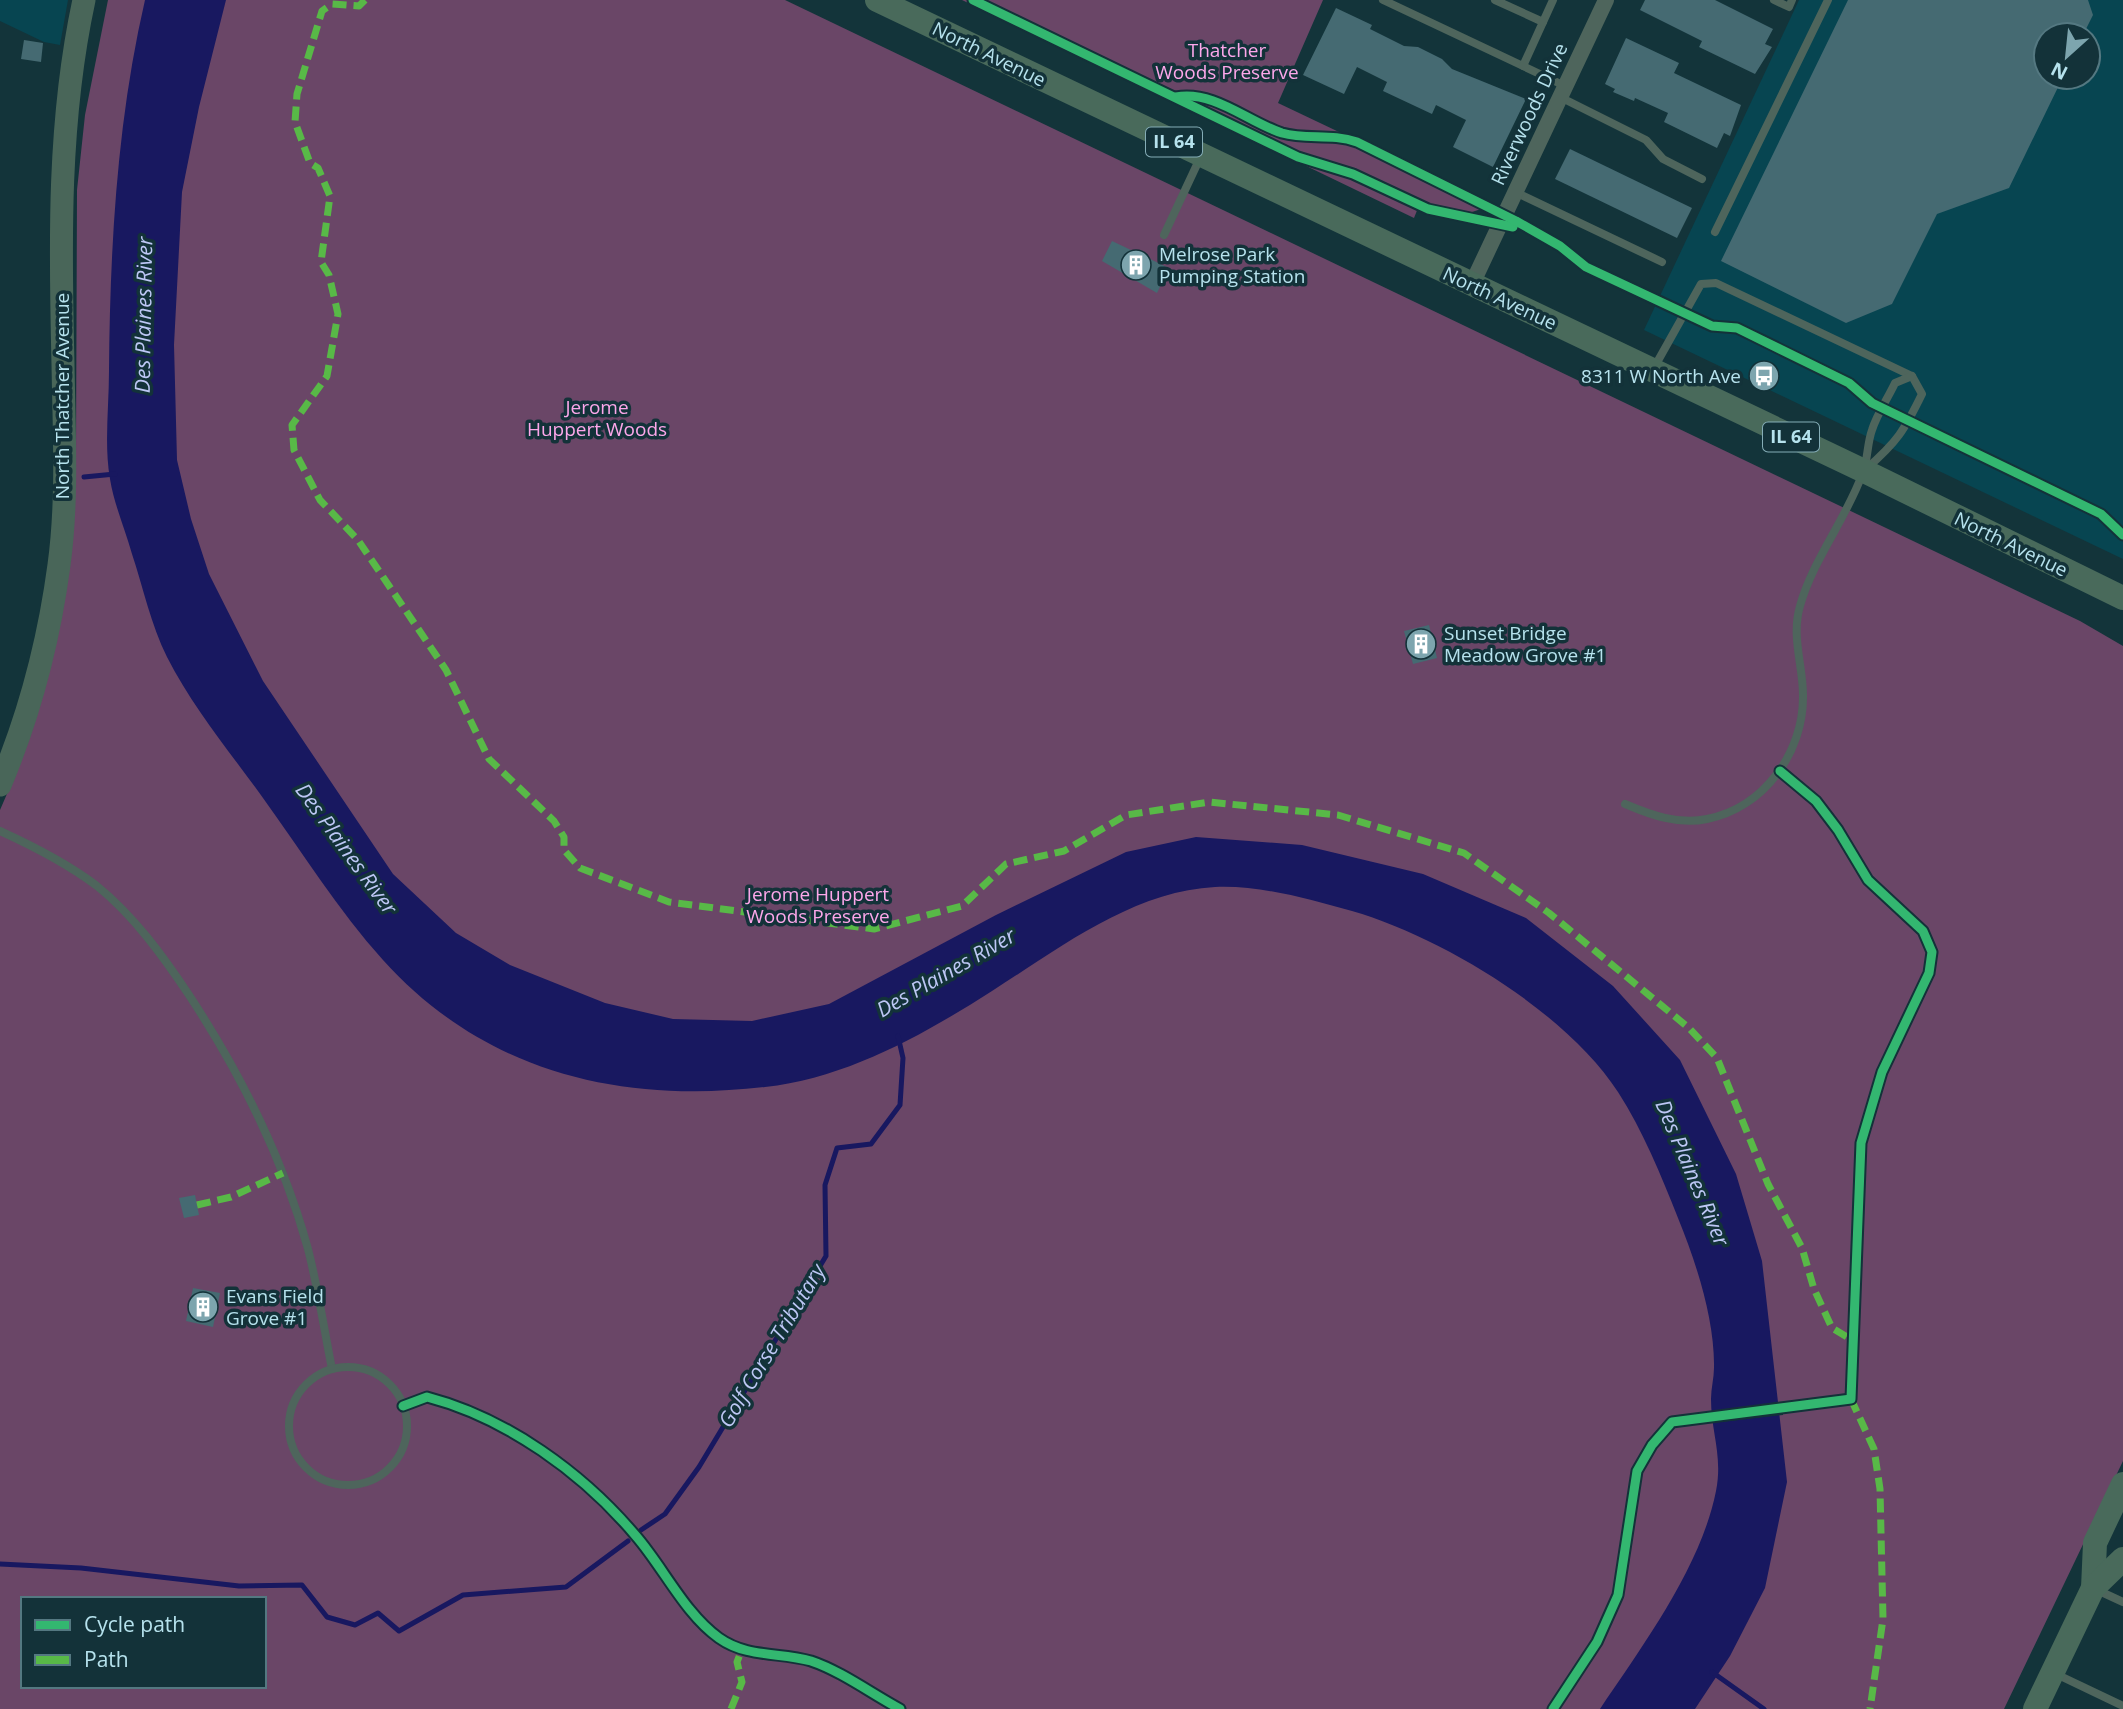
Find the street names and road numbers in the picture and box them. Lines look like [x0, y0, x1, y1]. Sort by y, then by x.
street label: North Avenue [928, 15, 1050, 93]
street label: Riverwoods Drive [1485, 39, 1573, 189]
road number: IL 64 [1146, 127, 1202, 156]
street label: North Avenue [1439, 260, 1561, 336]
street label: North Thatcher Avenue [49, 293, 75, 499]
road number: IL 64 [1763, 422, 1819, 452]
street label: North Avenue [1950, 505, 2072, 583]

